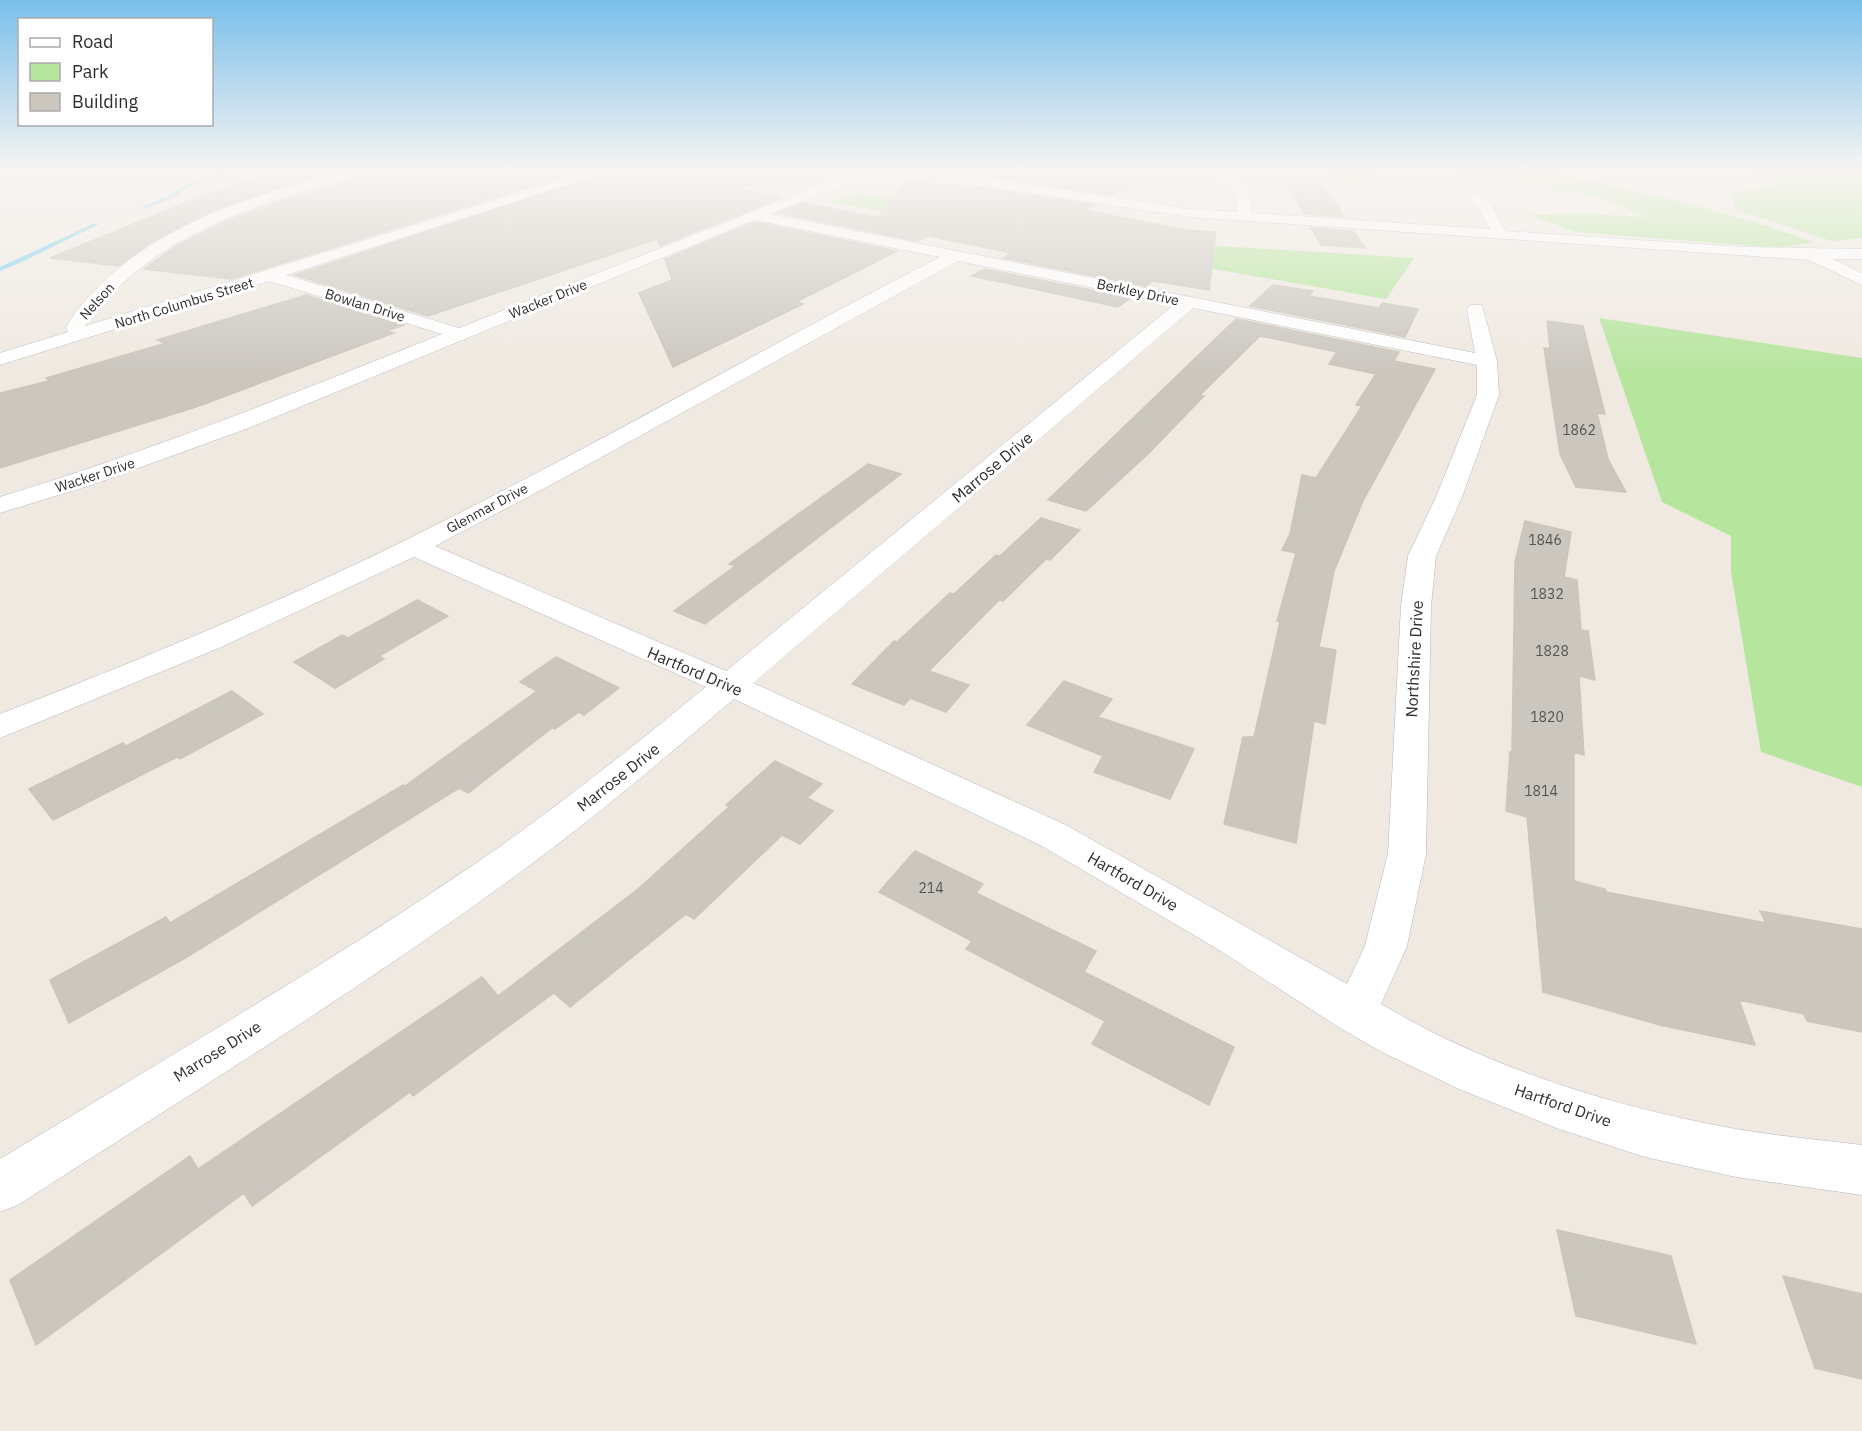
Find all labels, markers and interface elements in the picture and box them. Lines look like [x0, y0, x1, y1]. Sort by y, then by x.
legend [18, 18, 213, 126]
text: Road [72, 30, 113, 53]
text: Park [72, 60, 109, 83]
text: Building [72, 90, 139, 113]
street label: North Columbus Street [112, 273, 256, 333]
street label: Wacker Drive [506, 275, 590, 323]
street label: Berkley Drive [1095, 275, 1181, 310]
street label: Nelson [76, 279, 118, 323]
street label: Bowlan Drive [323, 284, 407, 326]
house number: 1862 [1562, 421, 1596, 439]
street label: Marrose Drive [947, 427, 1037, 507]
street label: Wacker Drive [53, 454, 137, 496]
street label: Glenmar Drive [443, 479, 531, 537]
house number: 1846 [1528, 531, 1562, 549]
house number: 1832 [1530, 585, 1564, 603]
street label: Northshire Drive [1401, 600, 1427, 718]
street label: Hartford Drive [644, 642, 746, 700]
house number: 1828 [1535, 642, 1569, 660]
house number: 1820 [1530, 708, 1564, 726]
street label: Marrose Drive [573, 738, 664, 816]
house number: 1814 [1524, 782, 1558, 800]
street label: Hartford Drive [1084, 847, 1182, 915]
house number: 214 [918, 879, 944, 897]
street label: Marrose Drive [169, 1016, 265, 1086]
street label: Hartford Drive [1512, 1079, 1614, 1131]

